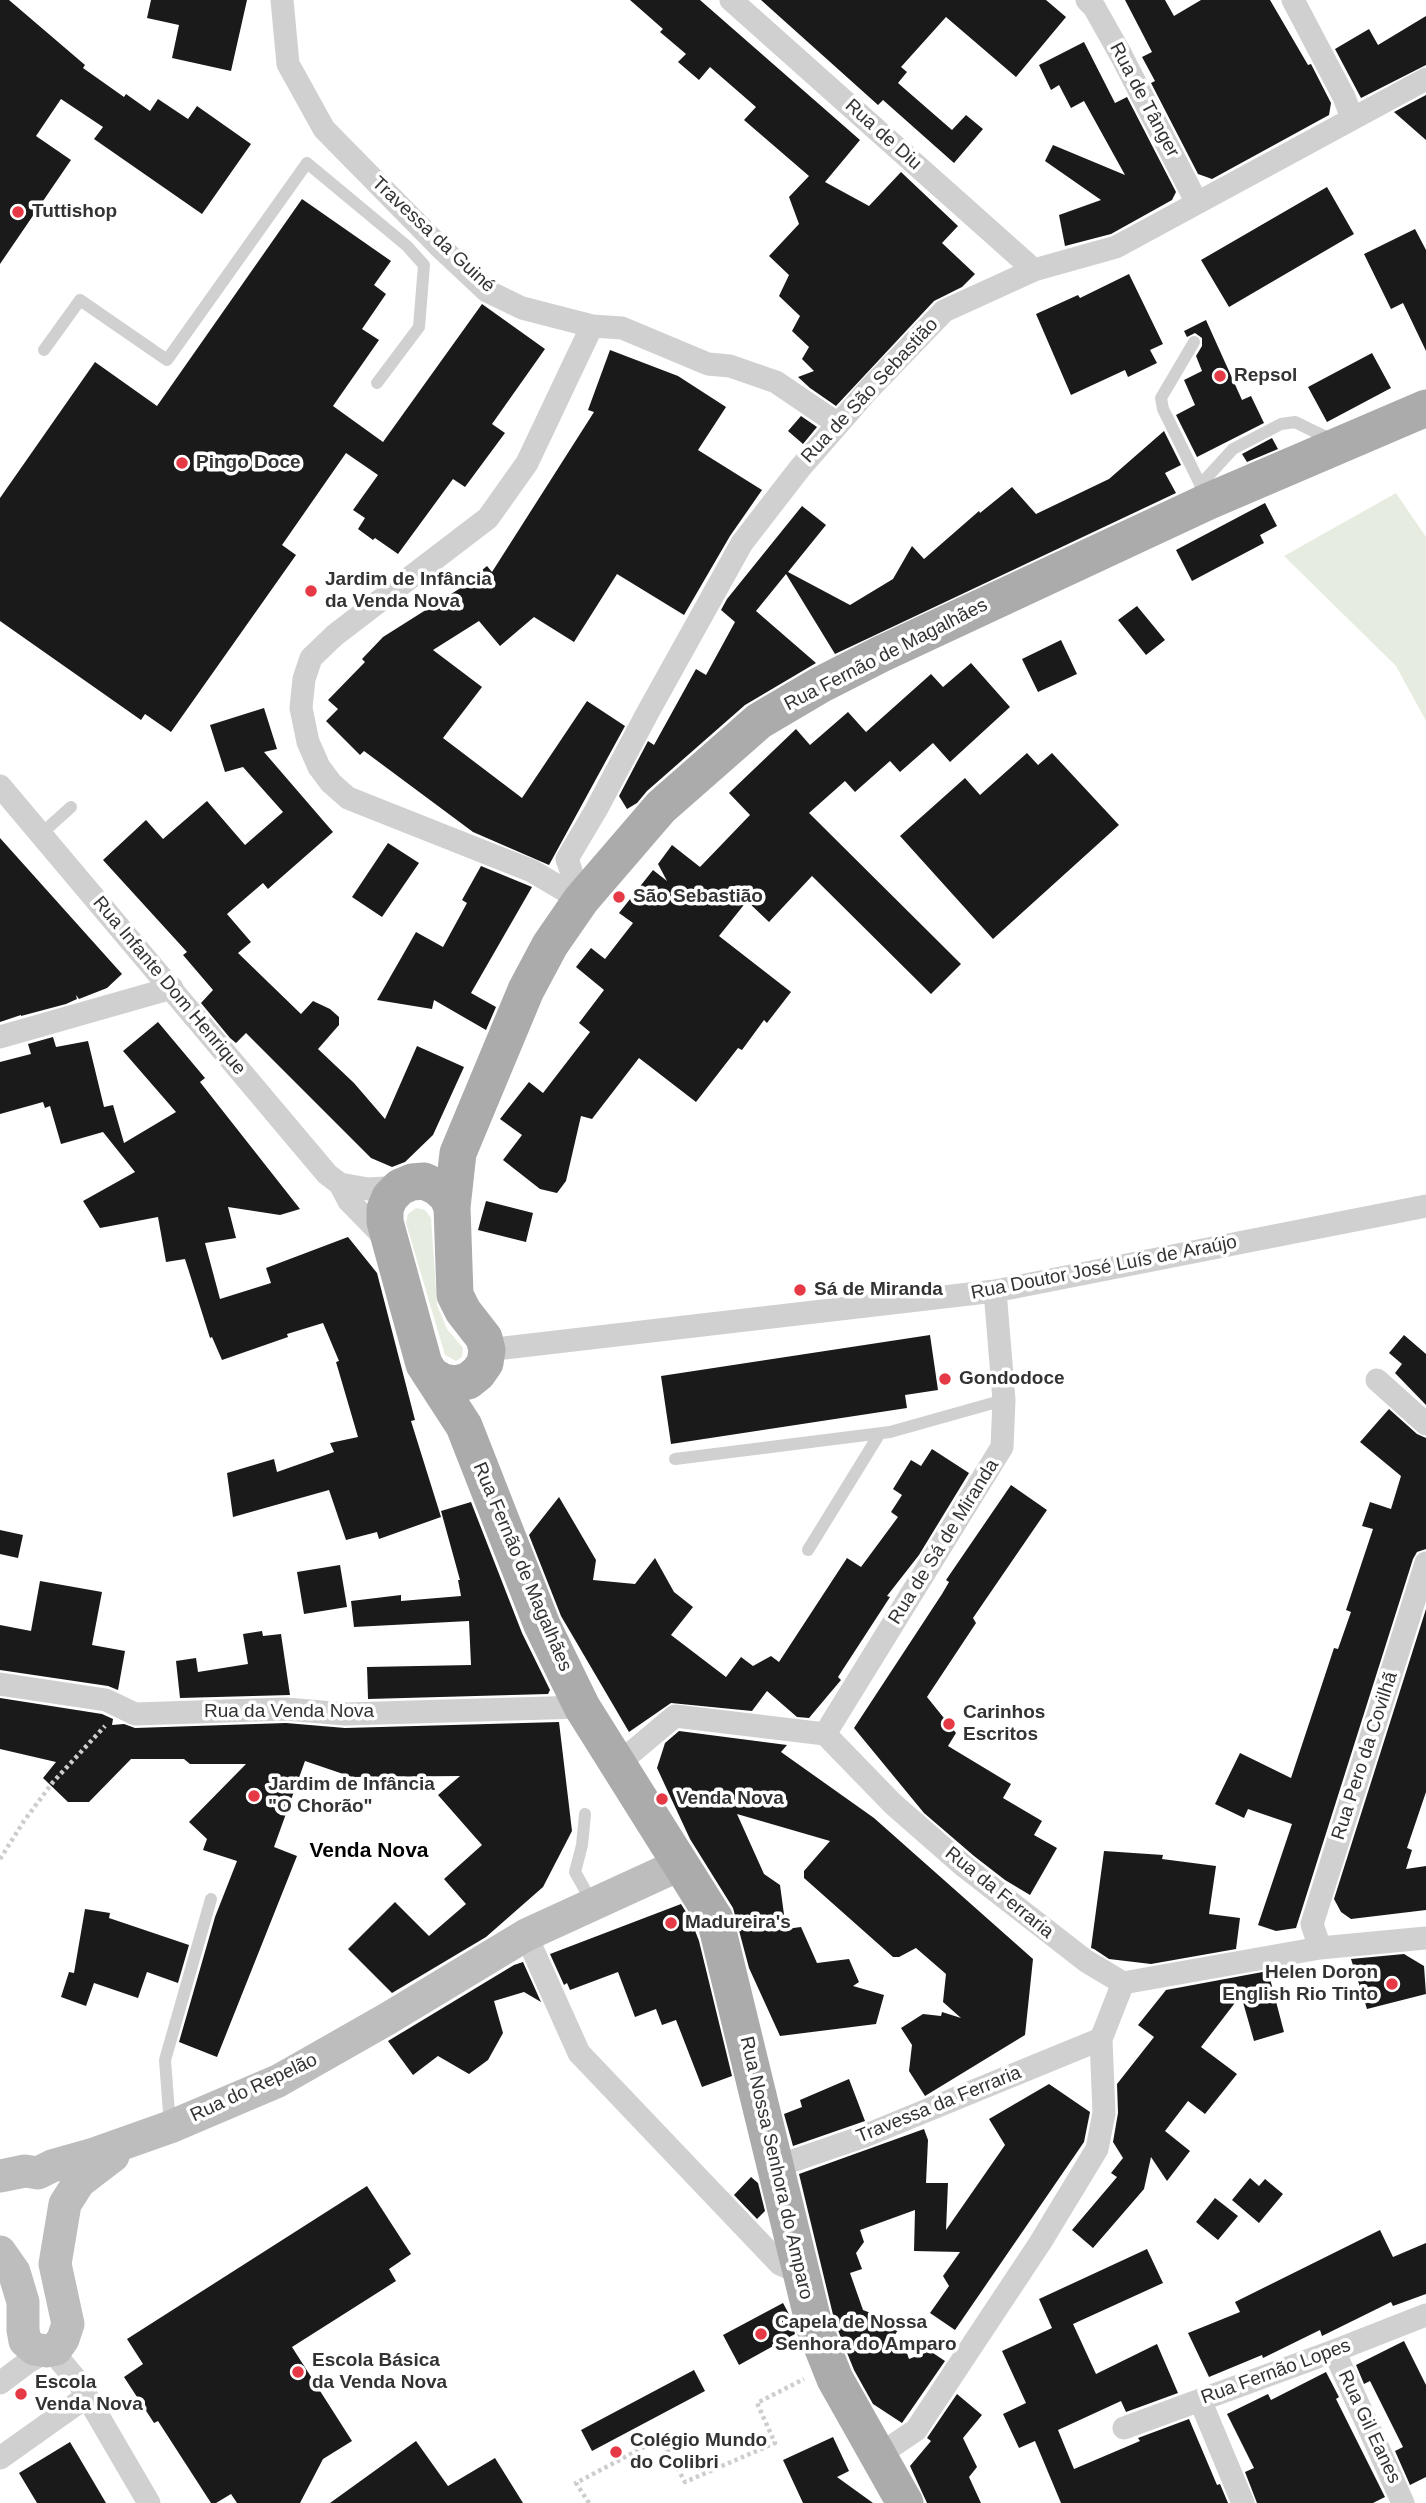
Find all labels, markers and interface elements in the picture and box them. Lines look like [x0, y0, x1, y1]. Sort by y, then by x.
street label: Rua de Tânger [1104, 39, 1184, 161]
street label: Rua de Diu [840, 95, 926, 175]
street label: Travessa da Guiné [367, 172, 499, 298]
place label: Tuttishop [32, 201, 117, 223]
marker: Tuttishop [10, 204, 26, 220]
street label: Rua de São Sebastião [797, 314, 943, 468]
place label: Repsol [1234, 365, 1297, 387]
marker: Repsol [1212, 368, 1228, 384]
place label: Pingo Doce [196, 452, 301, 474]
marker: Pingo Doce [174, 455, 190, 471]
place label: Jardim de Infância da Venda Nova [325, 569, 492, 613]
marker: Jardim de Infância da Venda Nova [303, 583, 319, 599]
street label: Rua Fernão de Magalhães [781, 594, 991, 716]
place label: São Sebastião [633, 886, 763, 908]
marker: São Sebastião [611, 889, 627, 905]
street label: Rua Infante Dom Henrique [88, 892, 250, 1080]
street label: Rua Doutor José Luís de Araújo [969, 1231, 1239, 1305]
place label: Sá de Miranda [814, 1279, 943, 1301]
marker: Sá de Miranda [792, 1282, 808, 1298]
place label: Gondodoce [959, 1368, 1065, 1390]
marker: Gondodoce [937, 1371, 953, 1387]
street label: Rua de Sá de Miranda [884, 1455, 1004, 1629]
street label: Rua Fernão de Magalhães [468, 1459, 576, 1675]
street label: Rua Pero da Covilhã [1327, 1669, 1403, 1843]
street label: Rua da Venda Nova [204, 1701, 374, 1723]
place label: Carinhos Escritos [963, 1702, 1045, 1746]
marker: Carinhos Escritos [941, 1716, 957, 1732]
place label: Jardim de Infância "O Chorão" [268, 1774, 435, 1818]
marker: Jardim de Infância "O Chorão" [246, 1788, 262, 1804]
place label: Venda Nova [676, 1788, 784, 1810]
marker: Venda Nova [654, 1791, 670, 1807]
district label: Venda Nova [309, 1838, 429, 1864]
street label: Rua da Ferraria [940, 1842, 1058, 1944]
place label: Madureira's [685, 1912, 791, 1934]
marker: Madureira's [663, 1915, 679, 1931]
place label: Helen Doron English Rio Tinto [1222, 1962, 1378, 2006]
marker: Helen Doron English Rio Tinto [1384, 1976, 1400, 1992]
street label: Rua Nossa Senhora do Amparo [735, 2034, 817, 2302]
street label: Rua do Repelão [187, 2049, 321, 2127]
street label: Travessa da Ferraria [853, 2062, 1025, 2148]
place label: Capela de Nossa Senhora do Amparo [775, 2312, 957, 2356]
marker: Capela de Nossa Senhora do Amparo [753, 2326, 769, 2342]
street label: Rua Fernão Lopes [1198, 2334, 1354, 2410]
place label: Escola Básica da Venda Nova [312, 2350, 447, 2394]
marker: Escola Básica da Venda Nova [290, 2364, 306, 2380]
street label: Rua Gil Eanes [1333, 2367, 1405, 2487]
place label: Escola Venda Nova [35, 2372, 143, 2416]
marker: Escola Venda Nova [13, 2386, 29, 2402]
place label: Colégio Mundo do Colibri [630, 2430, 767, 2474]
marker: Colégio Mundo do Colibri [608, 2444, 624, 2460]

